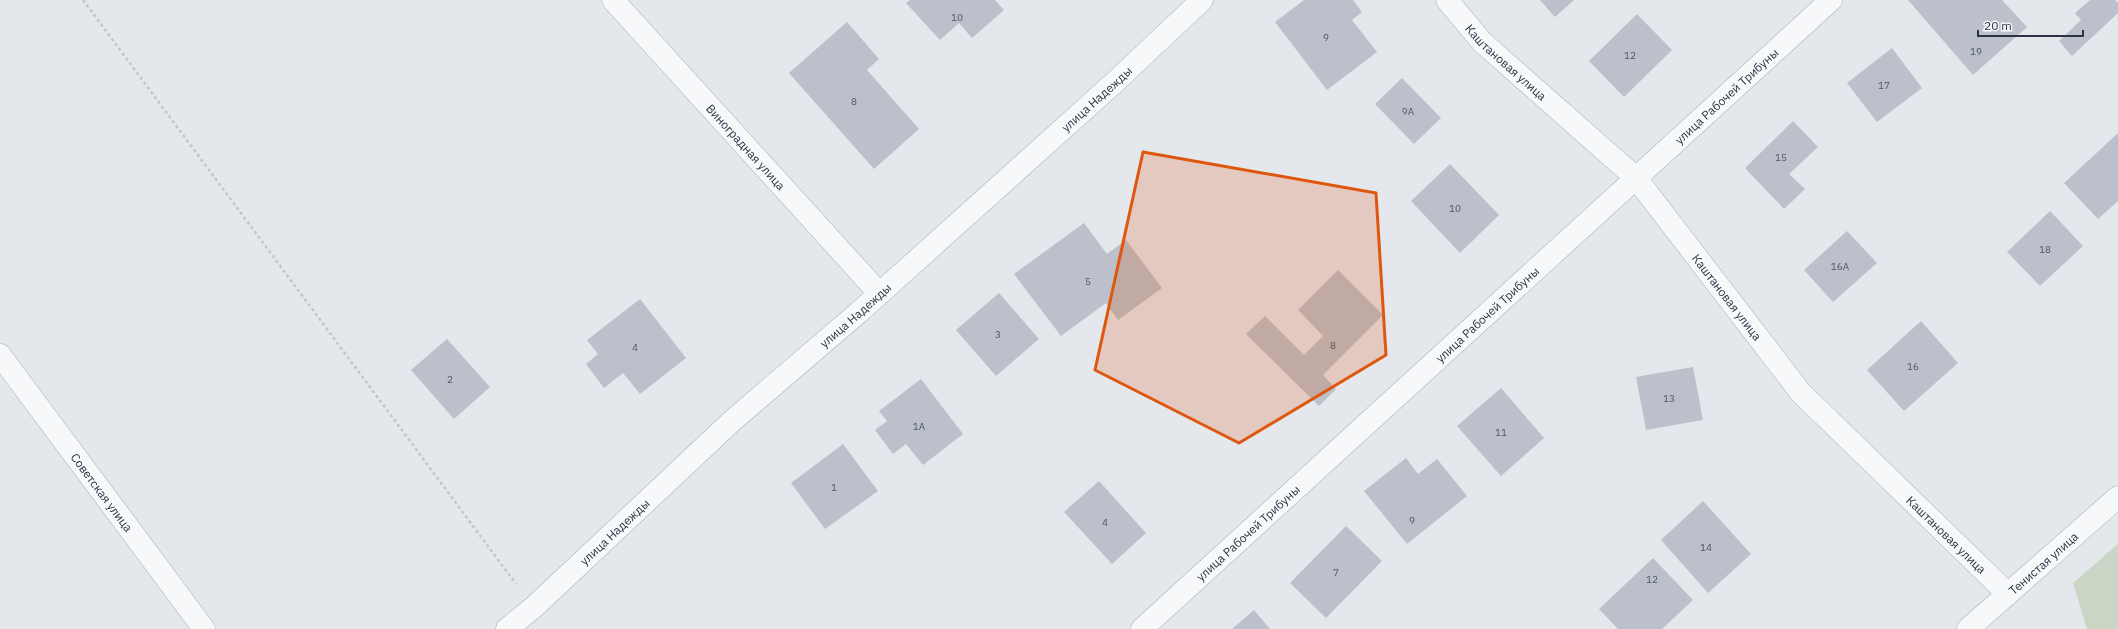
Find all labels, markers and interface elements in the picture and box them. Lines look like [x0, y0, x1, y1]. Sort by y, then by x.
house number: 10 [951, 11, 963, 24]
scale bar [1978, 12, 2083, 38]
text: 20 m [1984, 18, 2012, 33]
street label: Каштановая улица [1463, 21, 1550, 104]
house number: 9 [1323, 31, 1329, 44]
street label: улица Рабочей Трибуны [1671, 45, 1781, 147]
house number: 19 [1970, 45, 1982, 58]
house number: 12 [1624, 49, 1636, 62]
street label: улица Надежды [1058, 63, 1135, 134]
house number: 17 [1878, 79, 1890, 92]
house number: 8 [851, 95, 857, 108]
street label: Виноградная улица [703, 101, 789, 193]
house number: 9А [1402, 105, 1415, 118]
house number: 15 [1775, 151, 1787, 164]
house number: 10 [1449, 202, 1461, 215]
house number: 18 [2039, 243, 2051, 256]
street label: Каштановая улица [1689, 251, 1766, 344]
house number: 16А [1831, 260, 1850, 273]
street label: улица Рабочей Трибуны [1432, 263, 1542, 365]
house number: 5 [1085, 275, 1091, 288]
street label: улица Надежды [816, 280, 894, 350]
house number: 3 [995, 328, 1001, 341]
house number: 8 [1330, 339, 1336, 352]
house number: 4 [632, 341, 638, 354]
house number: 16 [1907, 360, 1919, 373]
house number: 2 [447, 373, 453, 386]
house number: 13 [1663, 392, 1675, 405]
house number: 1А [913, 420, 926, 433]
house number: 11 [1495, 426, 1507, 439]
street label: Советская улица [68, 450, 137, 535]
house number: 1 [831, 481, 837, 494]
street label: улица Рабочей Трибуны [1193, 482, 1303, 584]
street label: Каштановая улица [1904, 492, 1990, 577]
street label: улица Надежды [576, 495, 652, 568]
house number: 9 [1409, 514, 1415, 527]
house number: 4 [1102, 516, 1108, 529]
street label: Тенистая улица [2005, 528, 2081, 597]
house number: 14 [1700, 541, 1712, 554]
house number: 7 [1333, 566, 1339, 579]
house number: 12 [1646, 573, 1658, 586]

